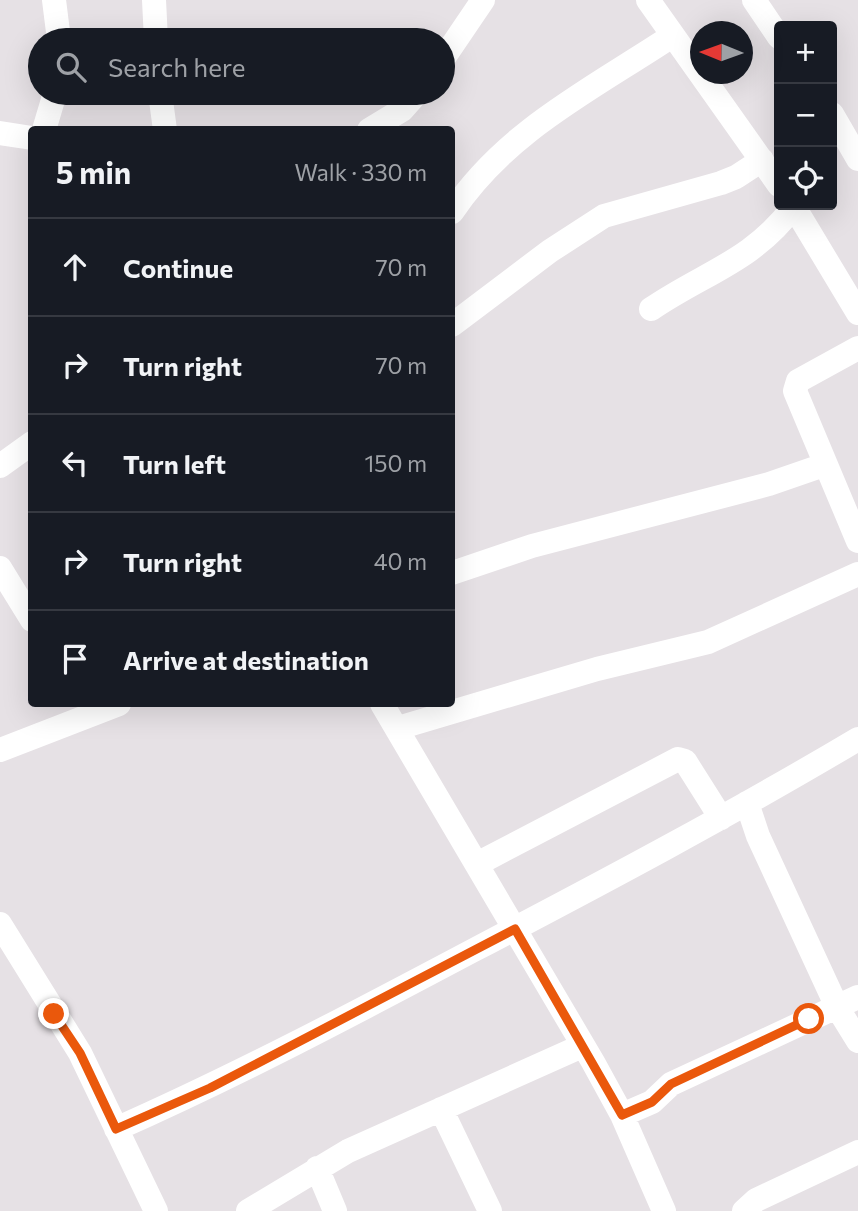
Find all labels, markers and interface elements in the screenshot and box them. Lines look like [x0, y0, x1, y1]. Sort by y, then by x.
north arrow [690, 21, 753, 84]
map controls [774, 21, 837, 210]
button: + [774, 21, 837, 84]
search box [28, 28, 455, 105]
icon: search [52, 48, 90, 86]
text: Search here [108, 51, 246, 82]
button: − [774, 84, 837, 147]
button: locate [774, 147, 837, 210]
text: 5 min [56, 153, 131, 190]
text: Walk · 330 m [295, 158, 427, 186]
icon: ahead [56, 248, 94, 286]
text: Continue [123, 252, 233, 283]
text: 70 m [375, 253, 427, 281]
icon: right [56, 346, 94, 384]
text: Turn right [123, 350, 242, 381]
text: 70 m [375, 351, 427, 379]
icon: left [56, 444, 94, 482]
text: Turn left [123, 448, 226, 479]
text: 150 m [364, 449, 427, 477]
icon: right [56, 542, 94, 580]
text: Turn right [123, 546, 242, 577]
text: 40 m [374, 547, 427, 575]
icon: arrive [56, 640, 94, 678]
text: Arrive at destination [123, 644, 369, 675]
route end [38, 998, 69, 1029]
route start [793, 1003, 824, 1034]

